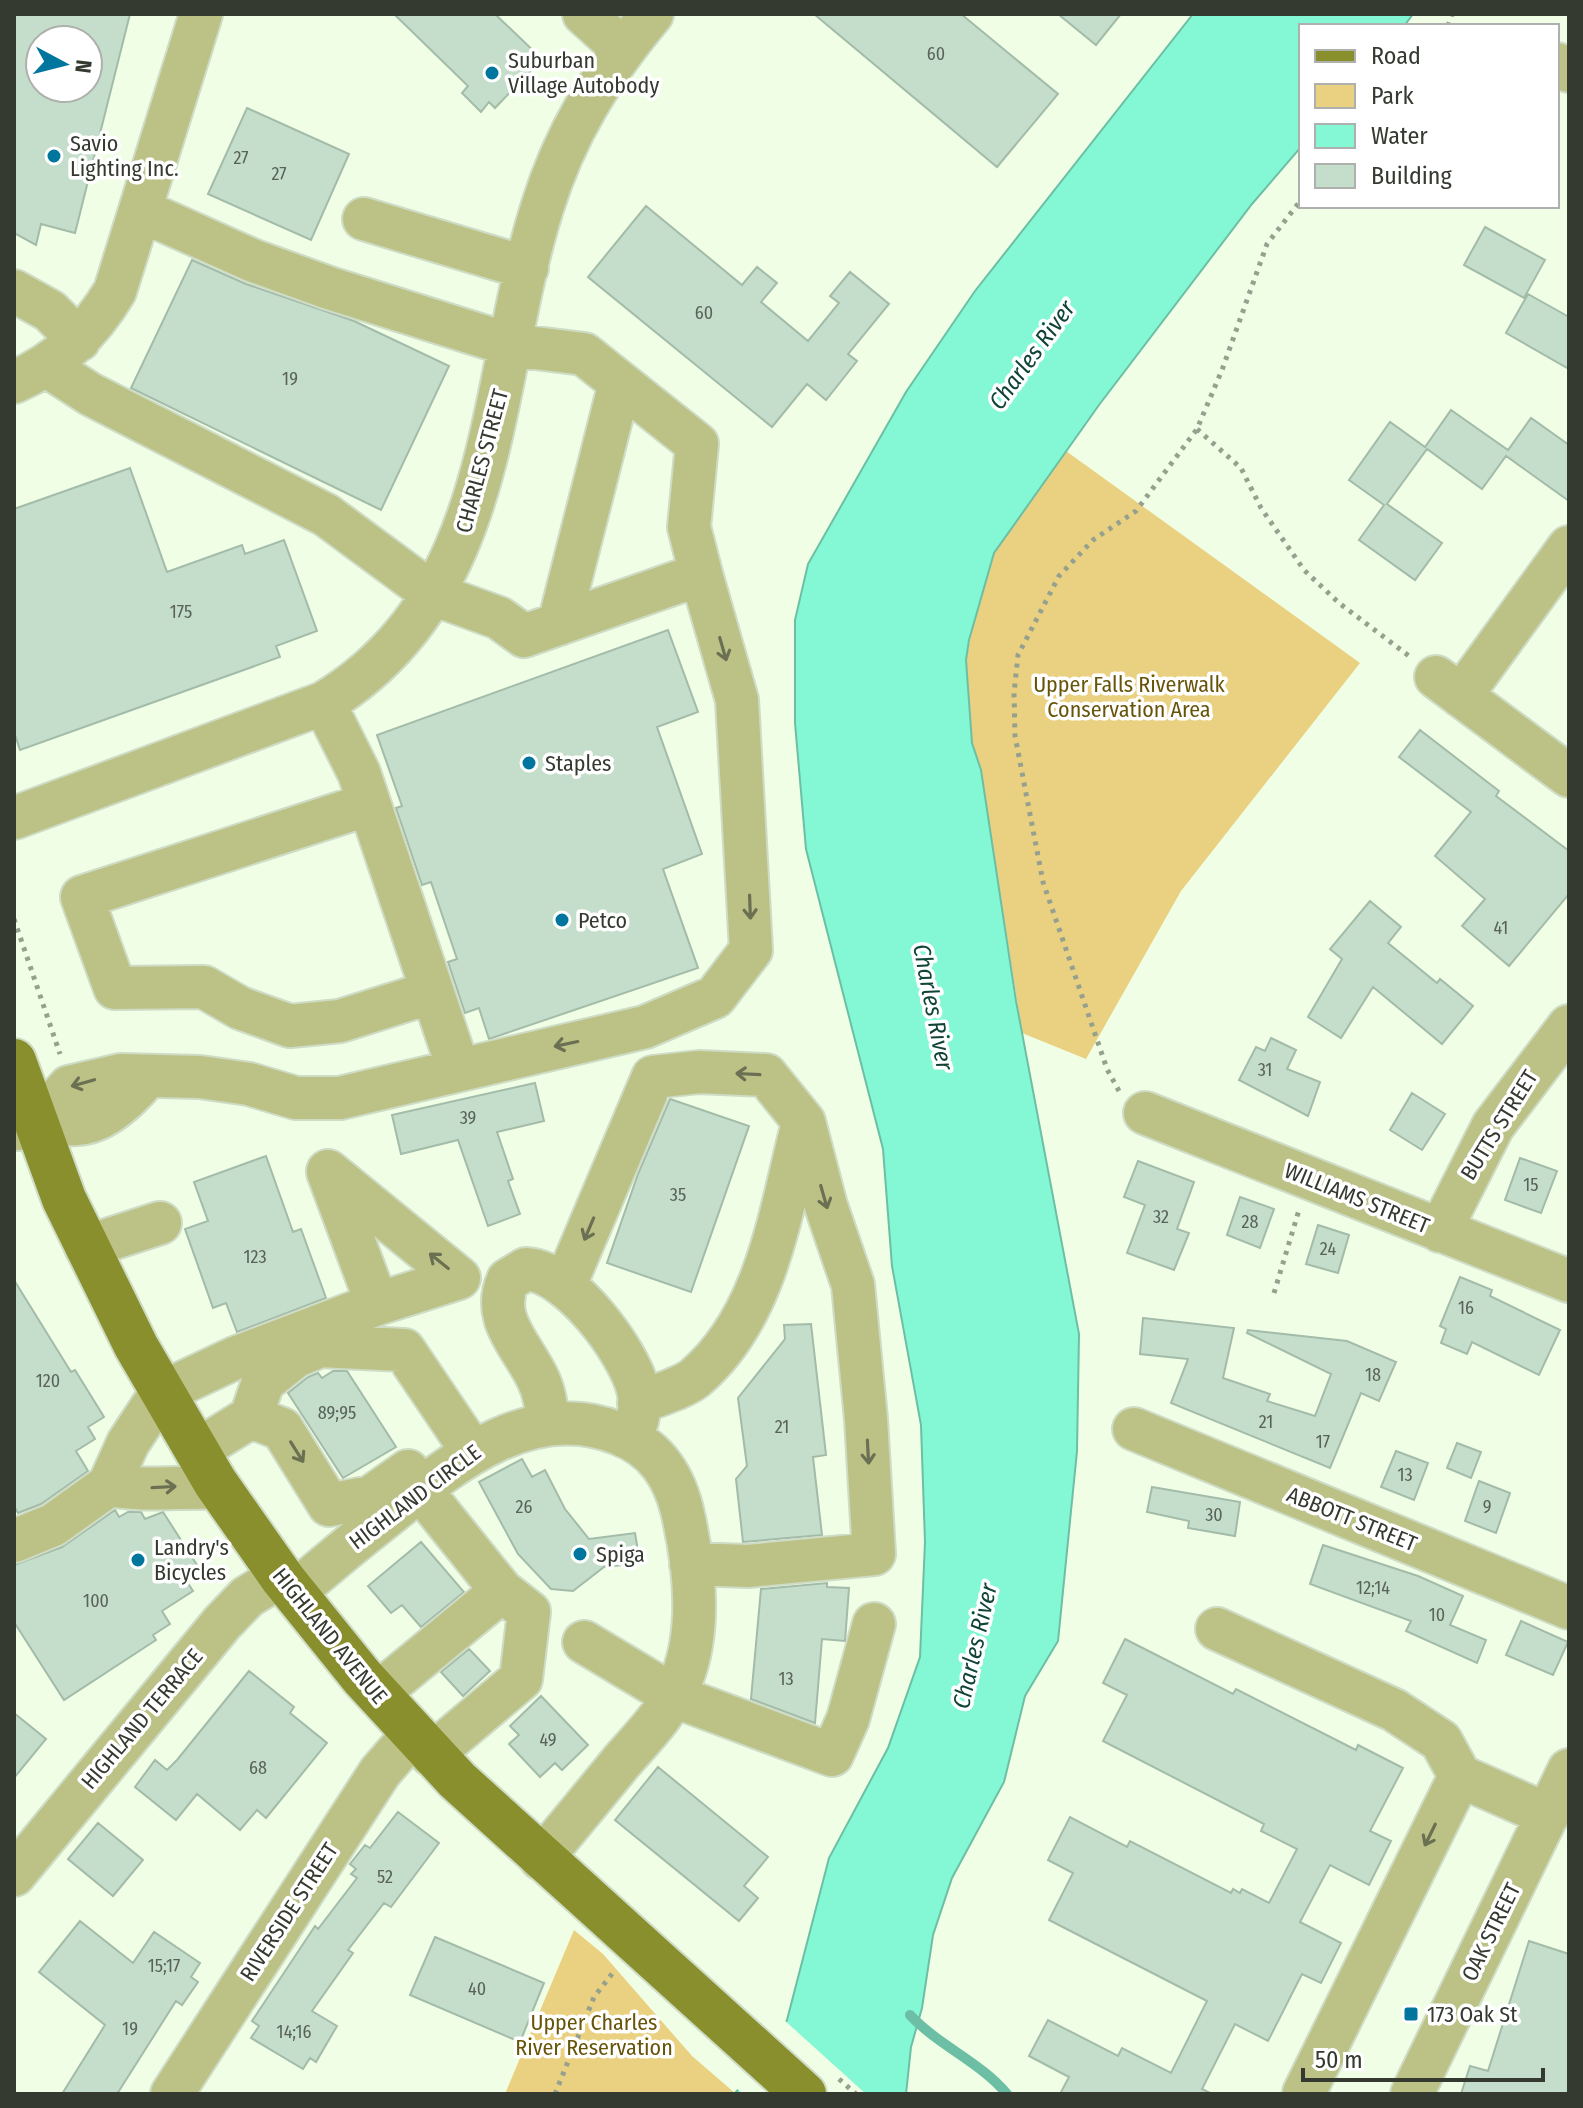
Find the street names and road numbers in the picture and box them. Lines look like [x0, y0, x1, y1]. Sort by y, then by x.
street label: CHARLES STREET [450, 386, 514, 536]
street label: BUTTS STREET [1455, 1064, 1544, 1185]
street label: WILLIAMS STREET [1281, 1157, 1434, 1240]
street label: HIGHLAND CIRCLE [344, 1439, 486, 1555]
street label: ABBOTT STREET [1283, 1481, 1422, 1558]
street label: HIGHLAND AVENUE [267, 1563, 393, 1709]
street label: HIGHLAND TERRACE [75, 1643, 209, 1795]
street label: RIVERSIDE STREET [234, 1837, 344, 1986]
street label: OAK STREET [1456, 1878, 1527, 1985]

